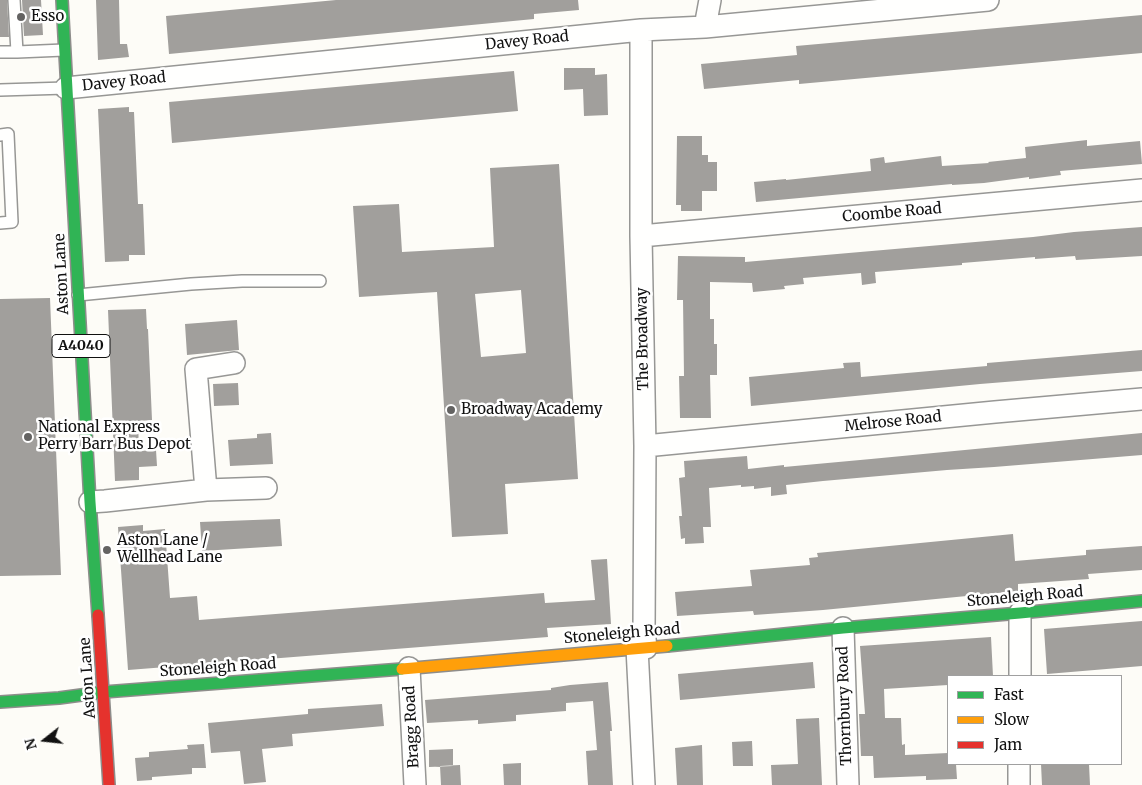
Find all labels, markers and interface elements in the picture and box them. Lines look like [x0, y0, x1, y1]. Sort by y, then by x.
place label: Esso [31, 8, 64, 26]
marker: Esso [15, 11, 27, 23]
street label: Davey Road [484, 28, 570, 54]
street label: Davey Road [81, 69, 167, 95]
street label: Coombe Road [842, 200, 942, 226]
street label: Aston Lane [51, 233, 73, 315]
street label: The Broadway [633, 287, 653, 391]
road number: A4040 [52, 334, 110, 358]
place label: Broadway Academy [461, 401, 602, 419]
marker: Broadway Academy [445, 404, 457, 416]
street label: Melrose Road [844, 408, 942, 436]
place label: National Express Perry Barr Bus Depot [38, 419, 191, 454]
marker: National Express Perry Barr Bus Depot [22, 431, 34, 443]
place label: Aston Lane / Wellhead Lane [117, 532, 222, 567]
marker: Aston Lane / Wellhead Lane [101, 544, 113, 556]
street label: Stoneleigh Road [966, 583, 1084, 611]
street label: Stoneleigh Road [563, 620, 681, 648]
street label: Aston Lane [76, 637, 100, 719]
street label: Thornbury Road [834, 646, 856, 766]
street label: Stoneleigh Road [159, 655, 277, 681]
legend [947, 675, 1122, 765]
street label: Bragg Road [401, 685, 423, 769]
text: Fast [994, 685, 1024, 704]
text: Slow [994, 710, 1029, 729]
north arrow [20, 715, 70, 765]
text: Jam [994, 735, 1022, 754]
text: N [20, 736, 41, 752]

